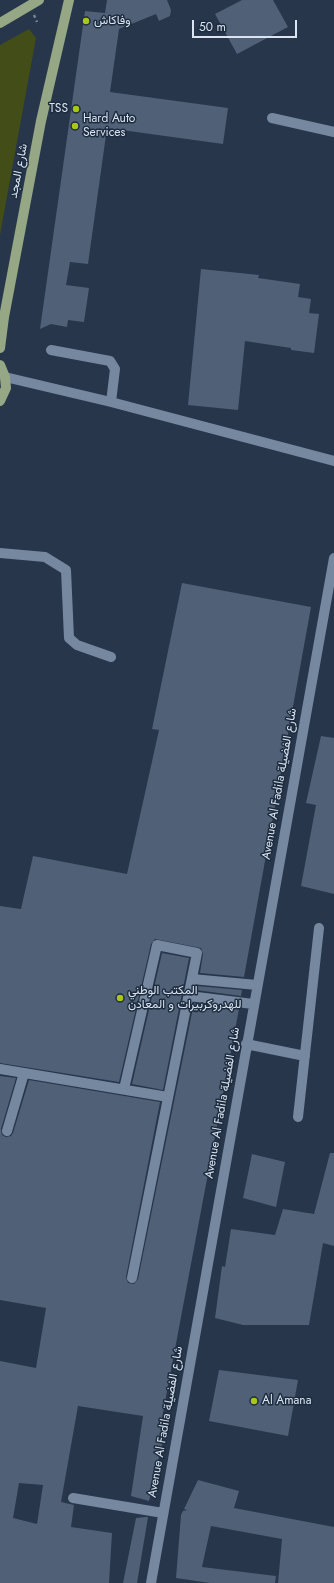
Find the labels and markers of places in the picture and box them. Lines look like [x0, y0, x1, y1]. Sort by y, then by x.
place label: وفاكاش [94, 14, 131, 28]
marker: وفاكاش [81, 16, 91, 26]
place label: TSS [49, 102, 68, 116]
marker: TSS [71, 104, 81, 114]
place label: Hard Auto Services [83, 112, 135, 140]
marker: Hard Auto Services [70, 121, 80, 131]
place label: المكتب الوطني للهدروكربيرات و المعادن [128, 984, 241, 1012]
marker: المكتب الوطني للهدروكربيرات و المعادن [115, 993, 125, 1003]
place label: Al Amana [262, 1394, 311, 1408]
marker: Al Amana [249, 1396, 259, 1406]

